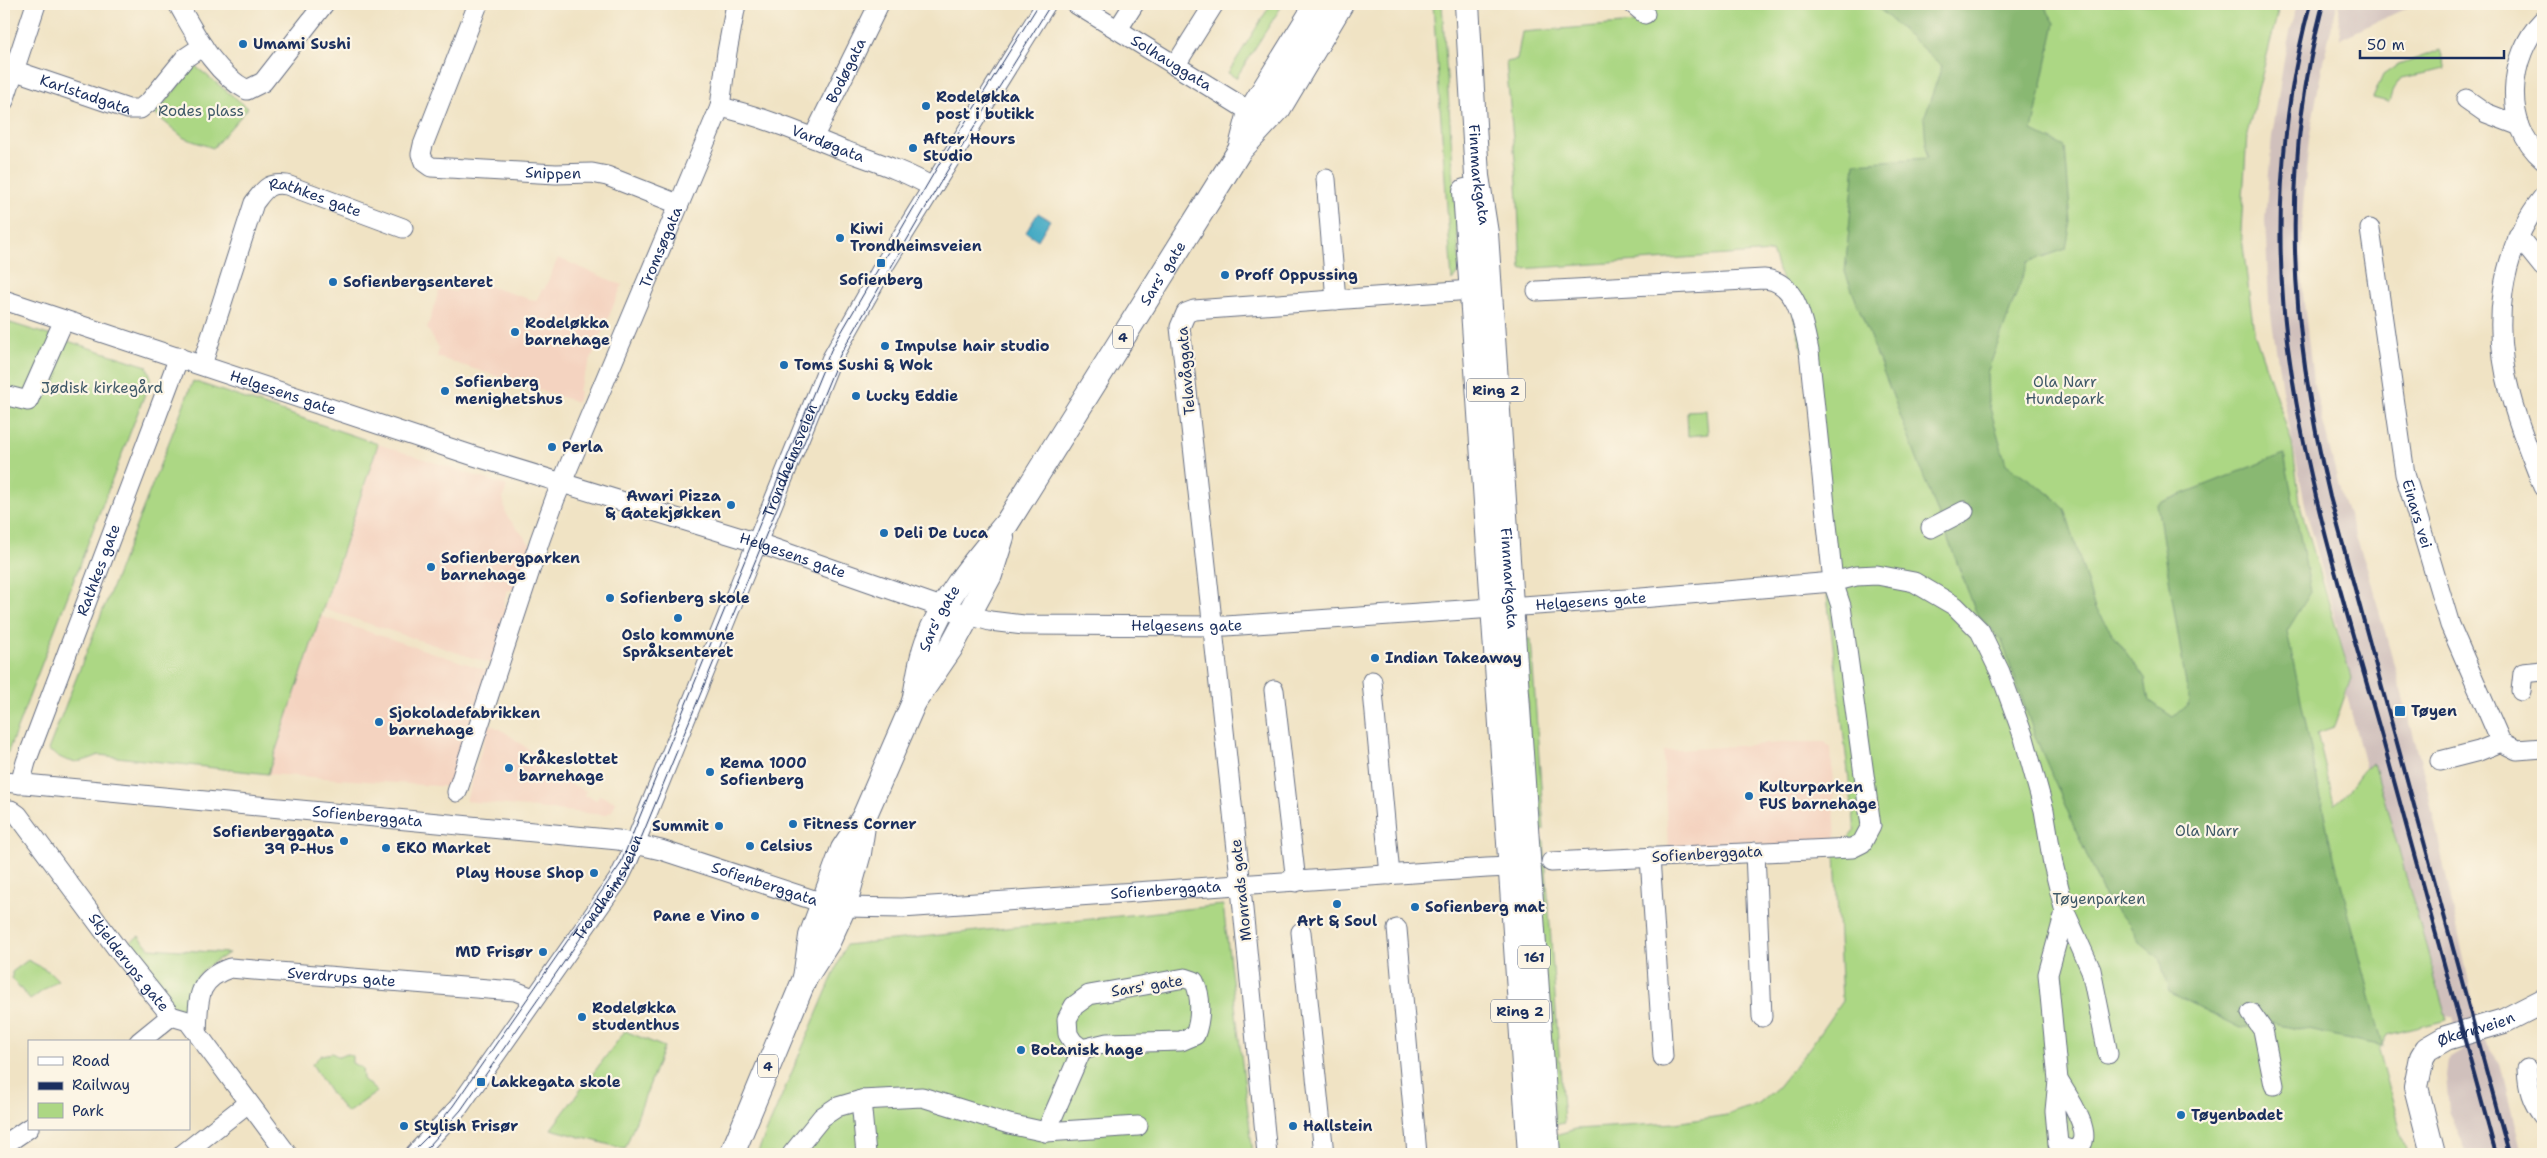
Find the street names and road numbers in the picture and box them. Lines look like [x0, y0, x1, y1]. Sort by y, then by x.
street label: Solhauggata [1127, 30, 1216, 96]
street label: Bodøgata [822, 34, 871, 107]
street label: Karlstadgata [37, 70, 134, 120]
street label: Vardøgata [788, 120, 868, 167]
street label: Finnmarkgata [1464, 124, 1495, 227]
street label: Snippen [525, 162, 581, 184]
street label: Rathkes gate [267, 174, 364, 222]
street label: Tromsøgata [635, 203, 687, 291]
street label: Sars' gate [1135, 237, 1191, 309]
street label: Telavåggata [1172, 325, 1200, 416]
road number: 4 [1113, 326, 1133, 348]
street label: Helgesens gate [227, 366, 339, 420]
road number: Ring 2 [1467, 378, 1525, 402]
street label: Trondheimsveien [758, 401, 822, 520]
street label: Einars vei [2397, 477, 2437, 551]
street label: Rathkes gate [72, 521, 125, 619]
street label: Finnmarkgata [1496, 527, 1523, 630]
street label: Helgesens gate [737, 528, 848, 583]
street label: Sars' gate [914, 581, 965, 654]
street label: Helgesens gate [1535, 588, 1647, 615]
street label: Helgesens gate [1131, 615, 1243, 636]
street label: Sofienberggata [311, 801, 424, 832]
street label: Trondheimsveien [568, 832, 647, 945]
street label: Monrads gate [1226, 838, 1256, 942]
street label: Sofienberggata [1651, 841, 1764, 867]
street label: Sofienberggata [709, 857, 821, 911]
street label: Sofienberggata [1110, 876, 1222, 904]
street label: Skjelderups gate [84, 909, 174, 1016]
road number: 161 [1518, 946, 1550, 969]
street label: Sverdrups gate [287, 963, 396, 991]
street label: Sars' gate [1110, 970, 1184, 1002]
road number: Ring 2 [1491, 999, 1549, 1022]
street label: Økernveien [2433, 1007, 2518, 1051]
road number: 4 [758, 1054, 778, 1078]

